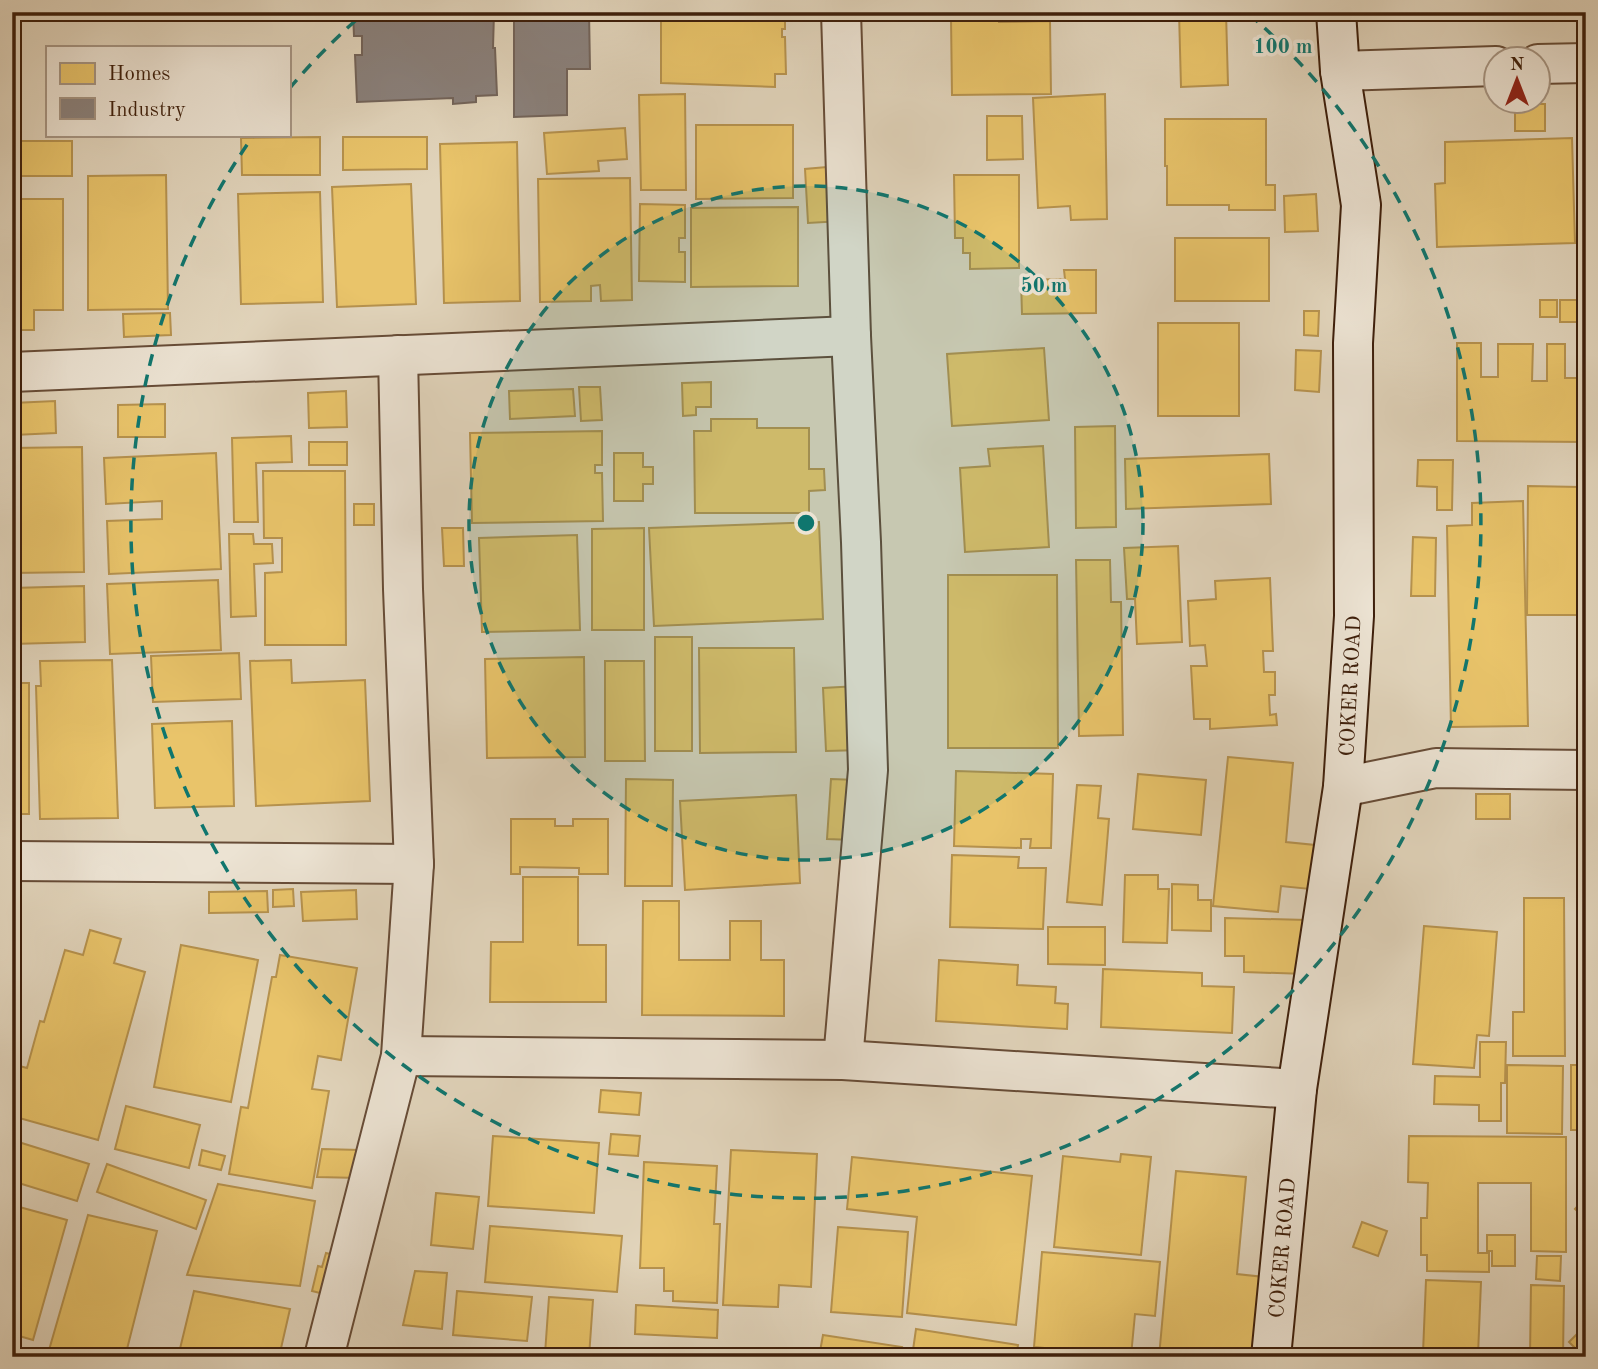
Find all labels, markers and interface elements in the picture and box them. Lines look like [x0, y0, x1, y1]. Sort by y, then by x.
text: 100 m [1253, 37, 1313, 58]
legend [46, 46, 290, 136]
north arrow [1482, 46, 1552, 116]
text: N [1510, 56, 1525, 75]
text: Homes [108, 64, 170, 85]
text: Industry [108, 100, 186, 121]
text: 50 m [1020, 276, 1068, 297]
centre of rings [794, 511, 818, 535]
street label: COKER ROAD [1337, 615, 1366, 757]
street label: COKER ROAD [1267, 1177, 1300, 1319]

